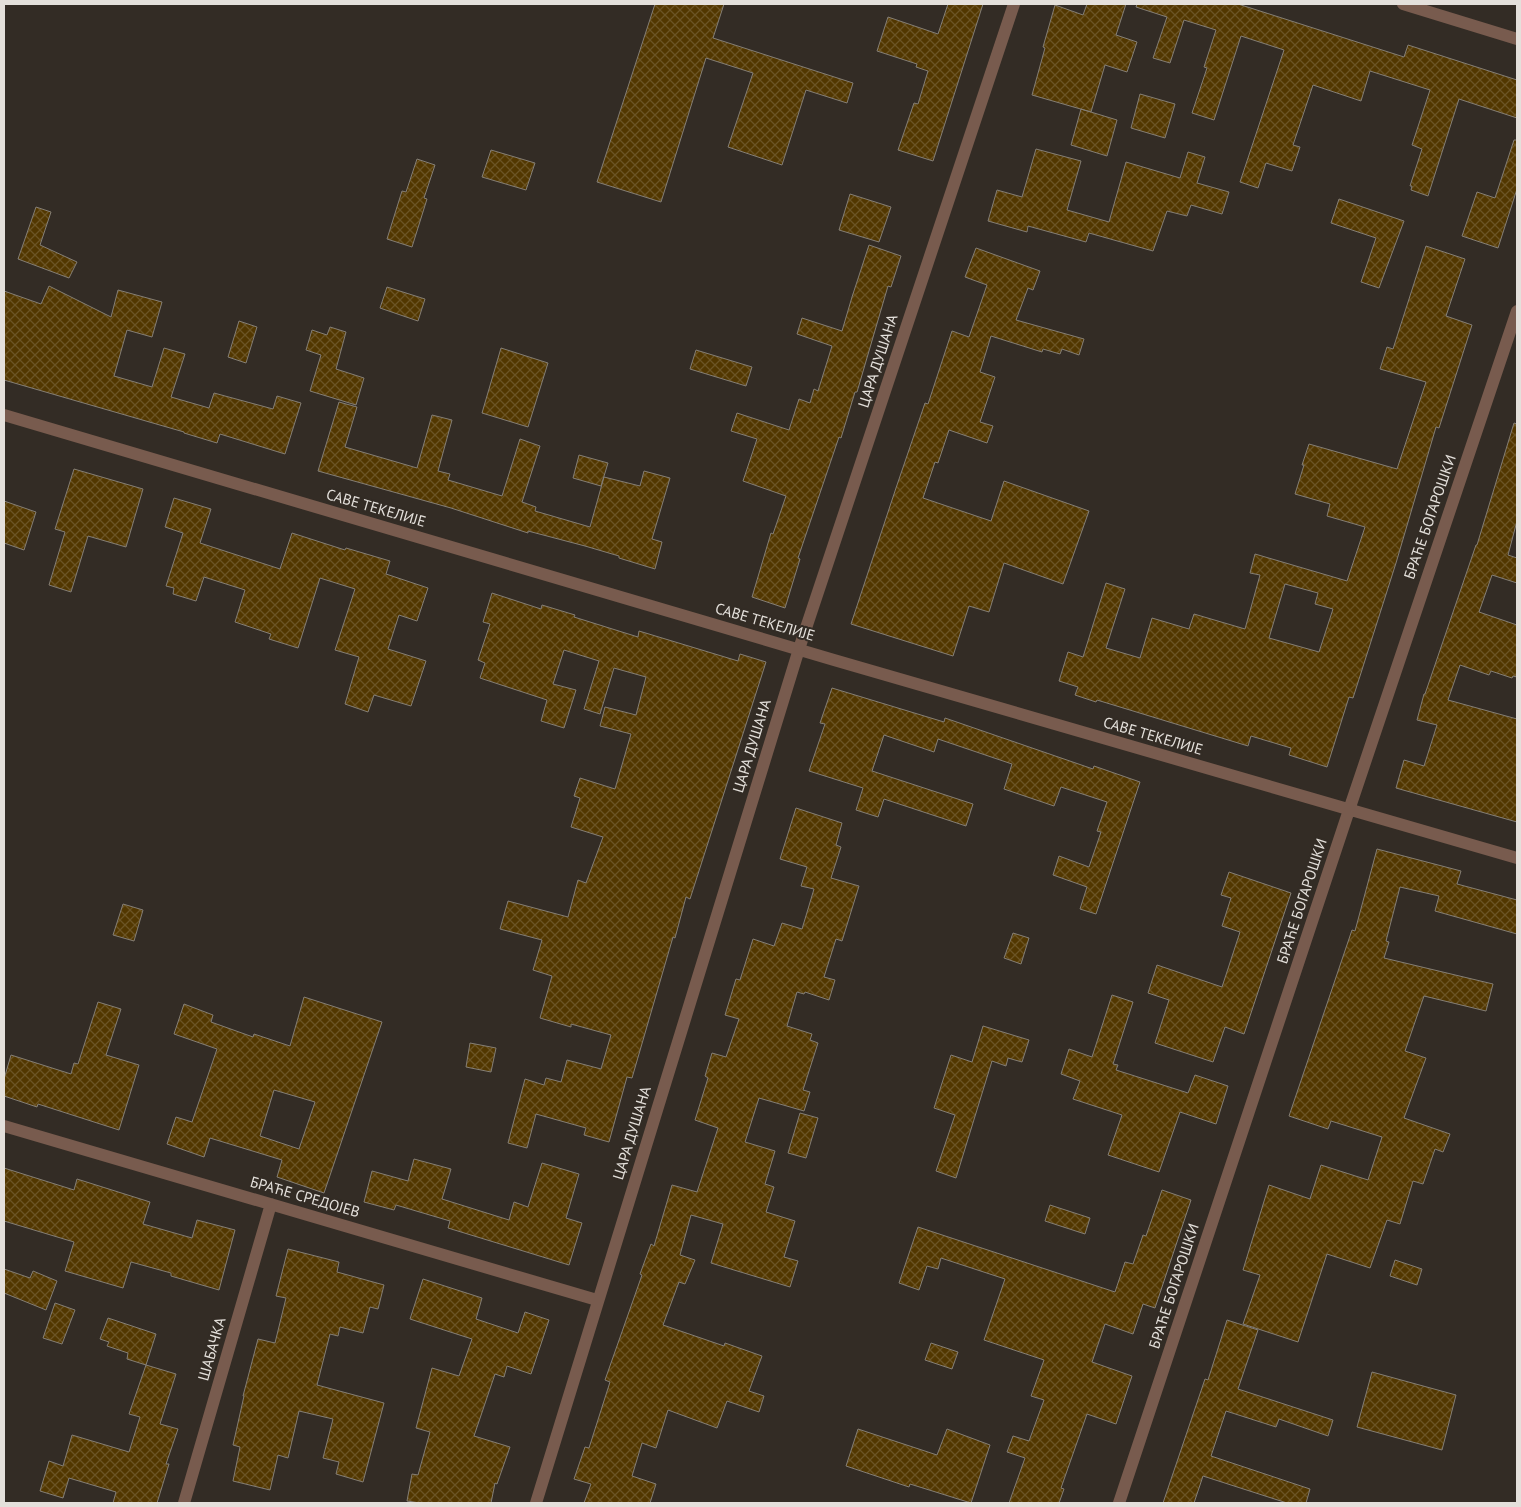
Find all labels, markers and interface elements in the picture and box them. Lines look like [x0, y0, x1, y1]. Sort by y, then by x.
street label: ЦАРА ДУШАНА [854, 312, 902, 410]
street label: БРАЋЕ БОГАРОШКИ [1399, 452, 1460, 582]
street label: САВЕ ТЕКЕЛИЈЕ [324, 484, 428, 531]
street label: САВЕ ТЕКЕЛИЈЕ [713, 598, 817, 645]
street label: ЦАРА ДУШАНА [728, 696, 775, 795]
street label: САВЕ ТЕКЕЛИЈЕ [1101, 712, 1205, 759]
street label: БРАЋЕ БОГАРОШКИ [1272, 836, 1331, 966]
street label: ЦАРА ДУШАНА [608, 1083, 655, 1182]
street label: БРАЋЕ СРЕДОЈЕВ [248, 1172, 362, 1221]
street label: БРАЋЕ БОГАРОШКИ [1144, 1221, 1203, 1351]
street label: ШАБАЧКА [193, 1315, 230, 1383]

